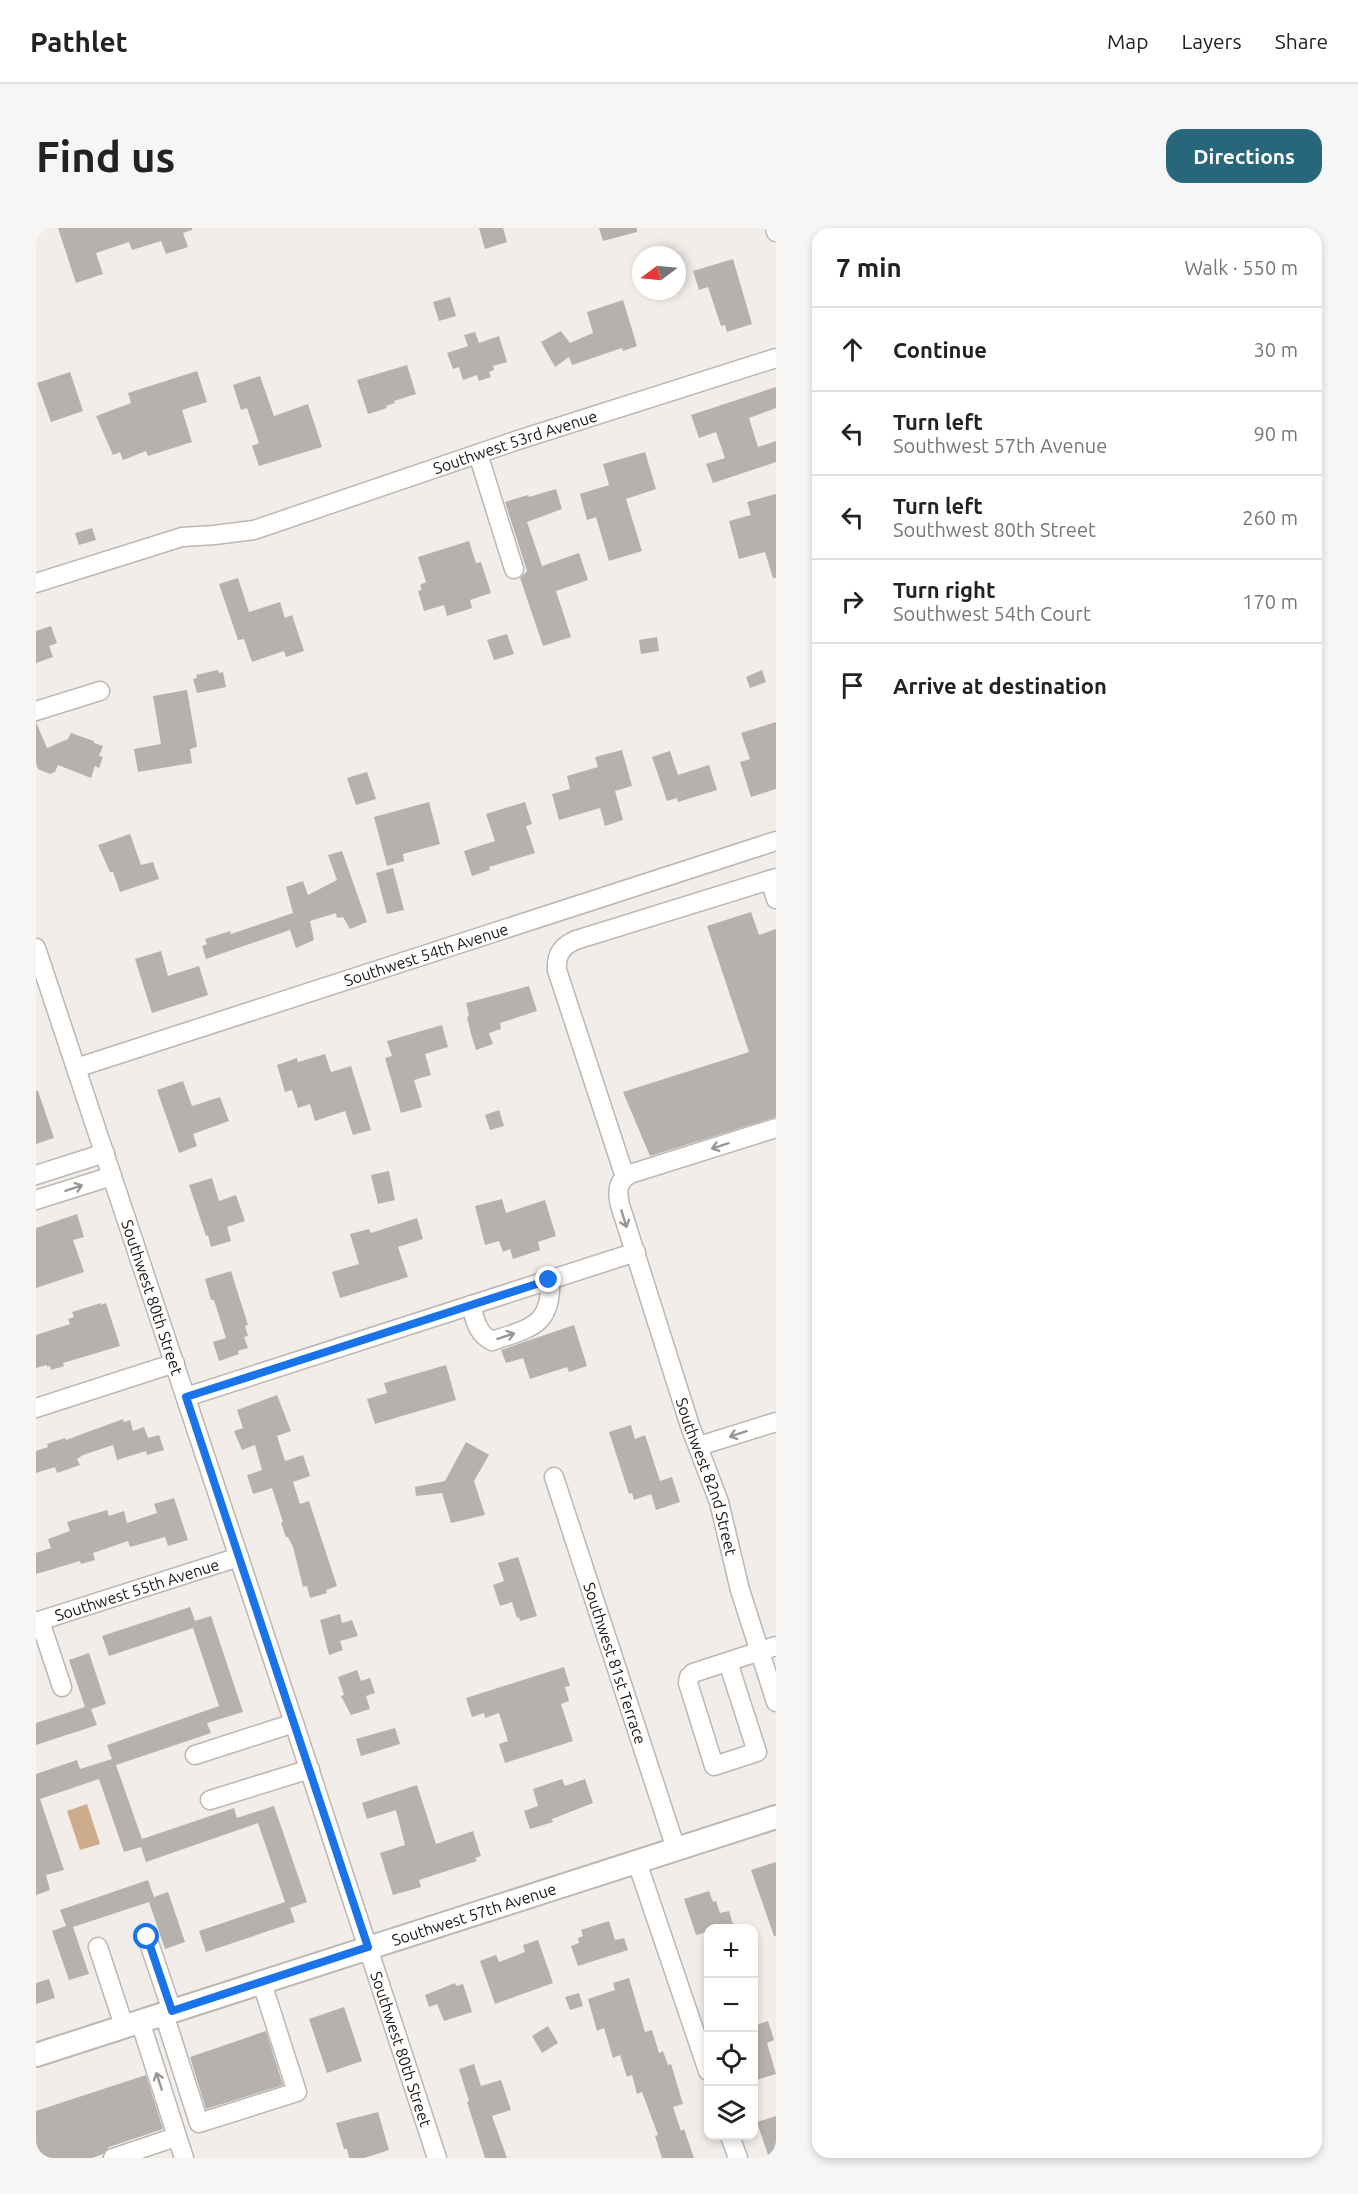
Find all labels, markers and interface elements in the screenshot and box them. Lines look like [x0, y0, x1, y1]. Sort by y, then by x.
text: Pathlet [30, 26, 128, 57]
text: Map [1107, 29, 1148, 53]
text: Layers [1181, 29, 1242, 53]
text: Share [1275, 29, 1328, 53]
button: Directions [1166, 129, 1322, 183]
text: Find us [36, 133, 175, 180]
north arrow [632, 246, 686, 300]
text: 7 min [836, 253, 902, 282]
text: Walk · 550 m [1185, 256, 1298, 279]
icon: ahead [836, 333, 869, 366]
text: Continue [893, 337, 987, 362]
text: 30 m [1254, 338, 1298, 361]
street label: Southwest 53rd Avenue [431, 406, 599, 477]
text: Turn left [893, 409, 983, 434]
icon: left [836, 417, 869, 450]
text: 90 m [1254, 422, 1298, 445]
text: Southwest 57th Avenue [893, 434, 1107, 457]
text: Turn left [893, 493, 983, 518]
icon: left [836, 501, 869, 534]
text: 260 m [1242, 506, 1298, 529]
text: Southwest 80th Street [893, 518, 1096, 541]
text: Turn right [893, 577, 995, 602]
icon: right [836, 585, 869, 618]
text: 170 m [1242, 590, 1298, 613]
text: Southwest 54th Court [893, 602, 1091, 625]
icon: arrive [836, 669, 869, 702]
text: Arrive at destination [893, 673, 1107, 698]
street label: Southwest 54th Avenue [342, 919, 510, 990]
one-way arrow [711, 1141, 730, 1152]
one-way arrow [64, 1182, 83, 1193]
one-way arrow [619, 1209, 630, 1228]
street label: Southwest 80th Street [118, 1217, 187, 1378]
route end [535, 1266, 561, 1292]
one-way arrow [496, 1330, 515, 1341]
street label: Southwest 82nd Street [673, 1395, 741, 1558]
one-way arrow [729, 1429, 748, 1440]
street label: Southwest 55th Avenue [52, 1555, 221, 1624]
street label: Southwest 81st Terrace [580, 1580, 650, 1746]
street label: Southwest 57th Avenue [389, 1879, 558, 1949]
route start [133, 1923, 159, 1949]
map controls [704, 1924, 758, 2140]
button: + [704, 1924, 758, 1978]
street label: Southwest 80th Street [367, 1969, 435, 2130]
button: − [704, 1978, 758, 2032]
button: locate [704, 2032, 758, 2086]
one-way arrow [153, 2072, 164, 2091]
button: layers [704, 2086, 758, 2140]

